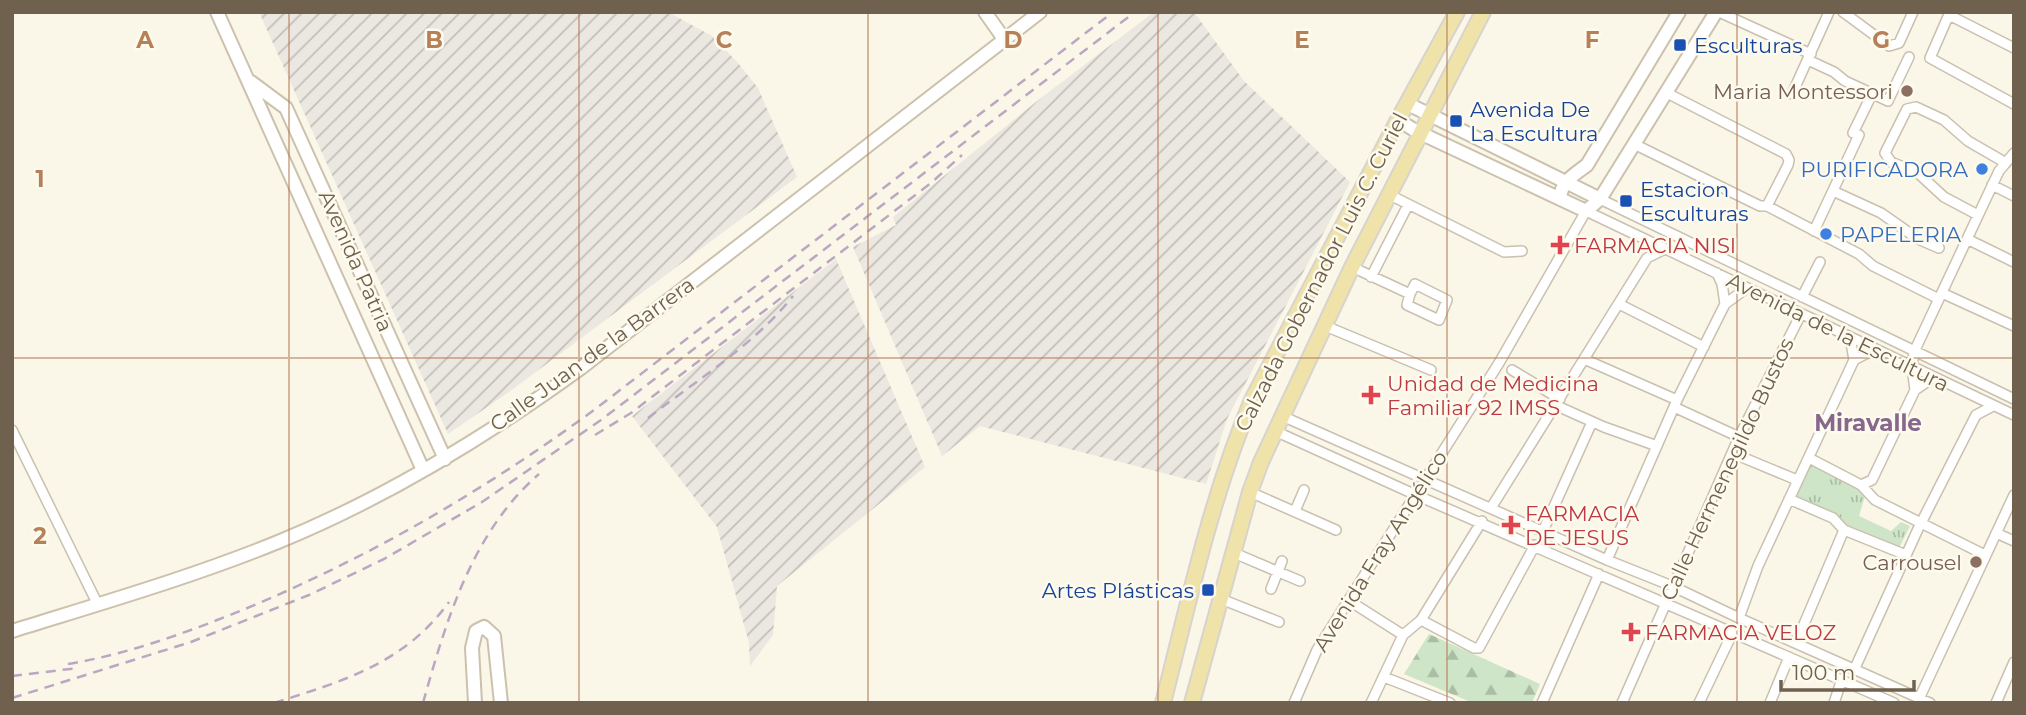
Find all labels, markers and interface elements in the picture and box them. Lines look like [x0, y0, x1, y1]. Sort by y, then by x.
text: A [135, 26, 154, 54]
text: B [425, 26, 443, 54]
text: C [716, 26, 733, 54]
text: D [1004, 26, 1023, 54]
text: E [1294, 26, 1310, 54]
text: F [1585, 26, 1600, 54]
text: G [1872, 26, 1890, 54]
place label: Esculturas [1694, 33, 1802, 58]
marker: Esculturas [1672, 37, 1688, 53]
place label: Maria Montessori [1713, 79, 1893, 104]
marker: Maria Montessori [1899, 83, 1915, 99]
place label: Avenida De La Escultura [1470, 97, 1598, 146]
street label: Calzada Gobernador Luis C. Curiel [1229, 109, 1413, 435]
marker: Avenida De La Escultura [1448, 113, 1464, 129]
place label: PURIFICADORA [1800, 157, 1969, 182]
marker: PURIFICADORA [1974, 161, 1990, 177]
text: 1 [35, 165, 45, 193]
place label: Estacion Esculturas [1640, 177, 1748, 226]
street label: Avenida Patria [314, 186, 398, 336]
marker: Estacion Esculturas [1618, 193, 1634, 209]
place label: PAPELERIA [1840, 222, 1962, 247]
marker: PAPELERIA [1818, 226, 1834, 242]
place label: FARMACIA NISI [1574, 233, 1736, 258]
marker: FARMACIA NISI [1552, 237, 1568, 253]
street label: Avenida de la Escultura [1723, 267, 1953, 397]
street label: Calle Juan de la Barrera [485, 271, 699, 437]
street label: Calle Hermenegildo Bustos [1655, 334, 1799, 604]
place label: Unidad de Medicina Familiar 92 IMSS [1387, 371, 1599, 420]
marker: Unidad de Medicina Familiar 92 IMSS [1361, 385, 1381, 405]
district label: Miravalle [1814, 409, 1922, 437]
street label: Avenida Fray Angélico [1308, 446, 1452, 656]
place label: FARMACIA DE JESUS [1525, 501, 1640, 550]
marker: FARMACIA DE JESUS [1503, 517, 1519, 533]
text: 2 [33, 522, 47, 550]
place label: Carrousel [1863, 550, 1962, 575]
marker: Carrousel [1968, 554, 1984, 570]
place label: Artes Plásticas [1042, 578, 1194, 603]
marker: Artes Plásticas [1200, 582, 1216, 598]
place label: FARMACIA VELOZ [1645, 620, 1836, 645]
marker: FARMACIA VELOZ [1623, 624, 1639, 640]
scale bar [1781, 648, 1914, 692]
text: 100 m [1792, 660, 1855, 685]

